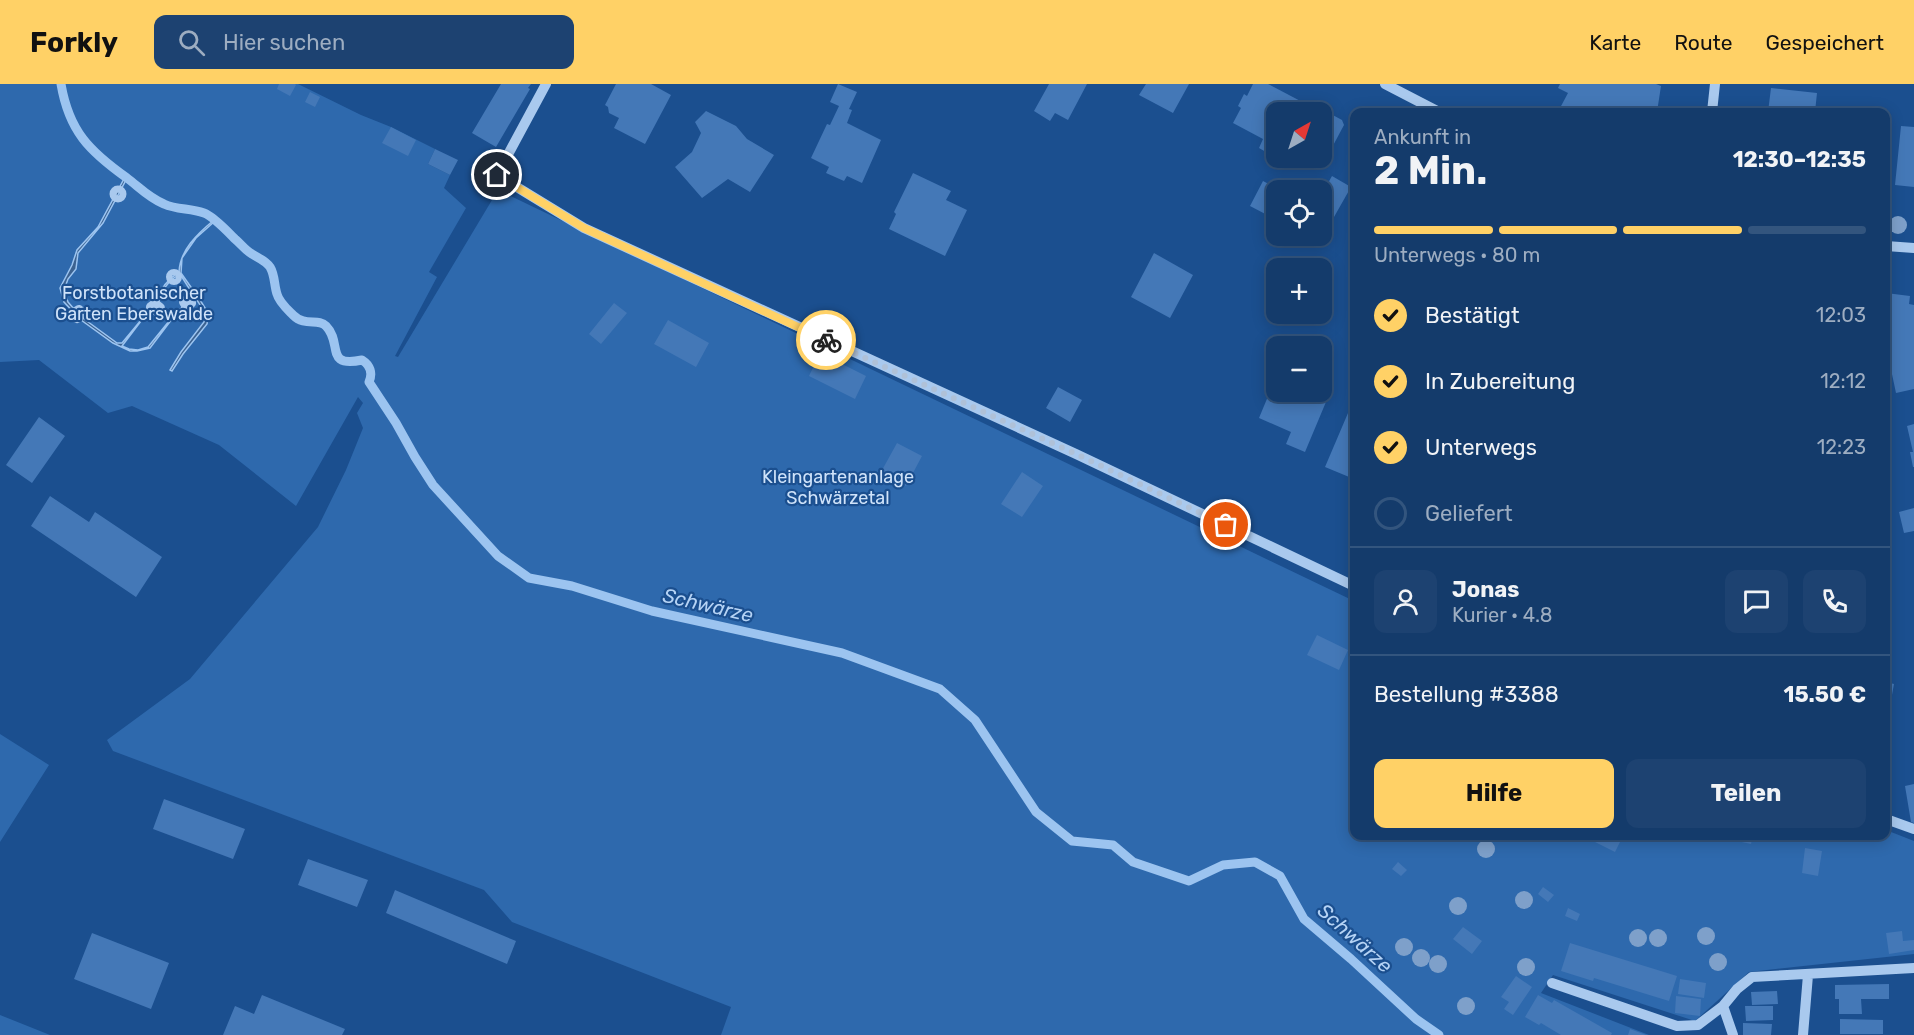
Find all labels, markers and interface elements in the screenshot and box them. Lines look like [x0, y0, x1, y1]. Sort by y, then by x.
search box [154, 15, 574, 69]
text: Forkly [30, 26, 118, 59]
icon: search [175, 26, 208, 59]
text: Hier suchen [223, 29, 345, 56]
text: Karte [1589, 30, 1641, 55]
text: Route [1674, 30, 1733, 55]
text: Gespeichert [1766, 30, 1884, 55]
north arrow [1266, 102, 1332, 168]
map controls [1266, 102, 1332, 402]
text: Ankunft in [1374, 125, 1471, 149]
text: 12:30–12:35 [1733, 146, 1866, 173]
text: 2 Min. [1374, 148, 1487, 194]
pin [471, 149, 522, 200]
icon: home [480, 158, 513, 191]
button: locate [1266, 180, 1332, 246]
text: Unterwegs · 80 m [1374, 243, 1540, 267]
button: + [1266, 258, 1332, 324]
park label: Forstbotanischer Garten Eberswalde [55, 282, 213, 325]
icon: check [1374, 299, 1407, 332]
text: Bestätigt [1425, 302, 1520, 329]
text: 12:03 [1816, 303, 1866, 327]
courier [796, 310, 856, 370]
icon: bike [810, 324, 843, 357]
button: − [1266, 336, 1332, 402]
icon: check [1374, 365, 1407, 398]
text: In Zubereitung [1425, 368, 1575, 395]
text: 12:12 [1820, 369, 1866, 393]
icon: check [1374, 431, 1407, 464]
text: Unterwegs [1425, 434, 1537, 461]
text: 12:23 [1817, 435, 1866, 459]
park label: Kleingartenanlage Schwärzetal [762, 466, 914, 509]
pin [1200, 499, 1251, 550]
text: Geliefert [1425, 500, 1513, 527]
icon: bag [1209, 508, 1242, 541]
button: person [1374, 570, 1437, 633]
button: chat [1725, 570, 1788, 633]
button: phone [1803, 570, 1866, 633]
text: Jonas [1452, 576, 1520, 603]
water label: Schwärze [661, 583, 755, 627]
text: Kurier · 4.8 [1452, 603, 1552, 627]
text: Bestellung #3388 [1374, 681, 1559, 708]
text: 15.50 € [1784, 681, 1866, 708]
button: Hilfe [1374, 759, 1614, 828]
button: Teilen [1626, 759, 1866, 828]
water label: Schwärze [1313, 898, 1397, 978]

